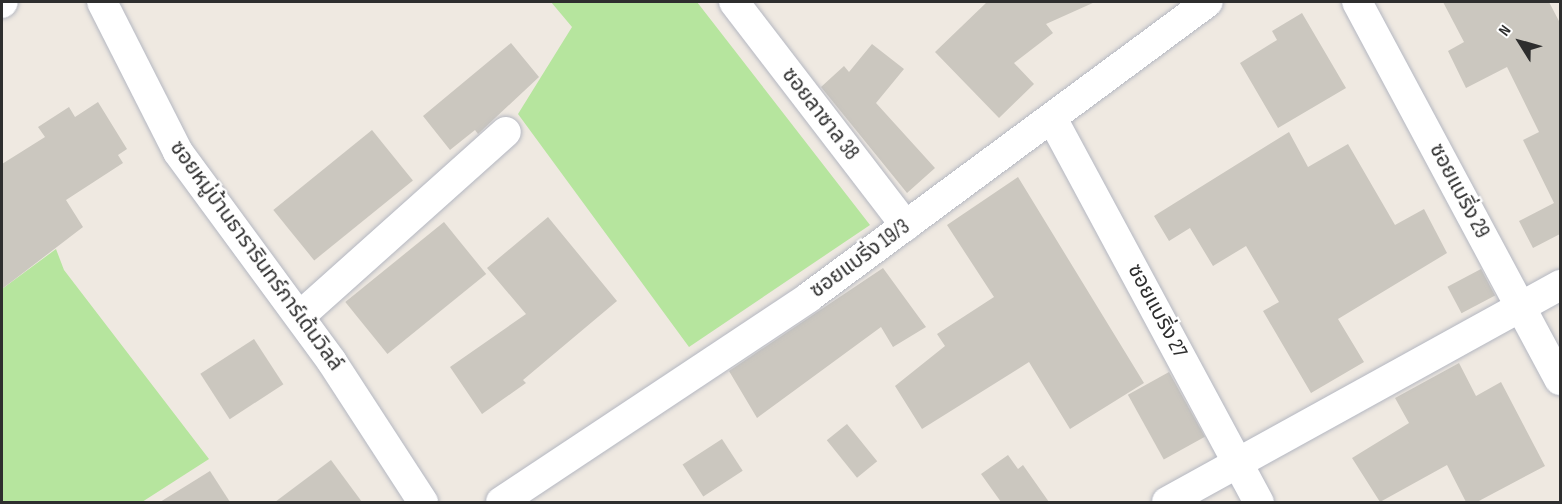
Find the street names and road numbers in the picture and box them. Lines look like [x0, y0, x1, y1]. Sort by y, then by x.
street label: ซอยลาซาล 38 [776, 63, 864, 165]
street label: ซอยหมู่บ้านธารารินทร์การ์เด้นวิลล์ [164, 136, 348, 376]
street label: ซอยแบริ่ง 29 [1424, 139, 1494, 243]
street label: ซอยแบริ่ง 19/3 [805, 214, 915, 304]
street label: ซอยแบริ่ง 27 [1122, 260, 1192, 362]

